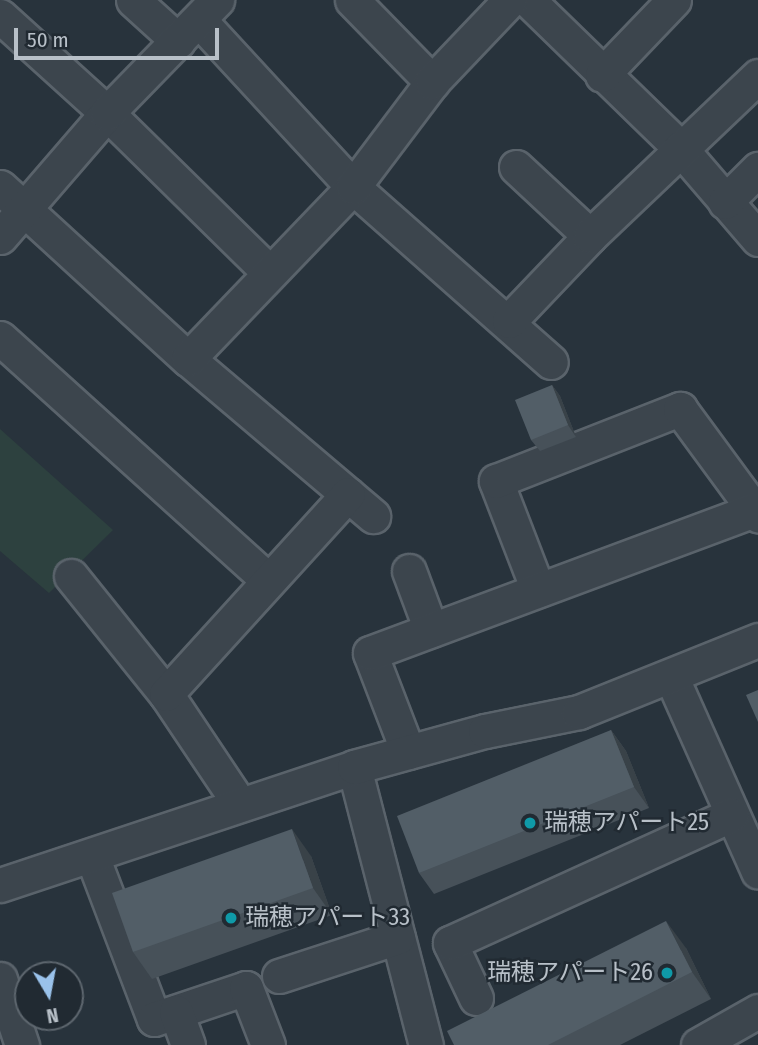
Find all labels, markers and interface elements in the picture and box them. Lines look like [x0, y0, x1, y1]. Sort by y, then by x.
scale bar [18, 14, 222, 58]
text: 50 m [27, 27, 69, 53]
place label: 瑞穂アパート25 [544, 809, 710, 837]
marker: 瑞穂アパート25 [522, 815, 538, 831]
place label: 瑞穂アパート33 [245, 904, 411, 932]
marker: 瑞穂アパート33 [223, 910, 239, 926]
place label: 瑞穂アパート26 [487, 959, 653, 987]
north arrow [14, 961, 84, 1031]
marker: 瑞穂アパート26 [659, 965, 675, 981]
text: N [45, 1003, 60, 1028]

